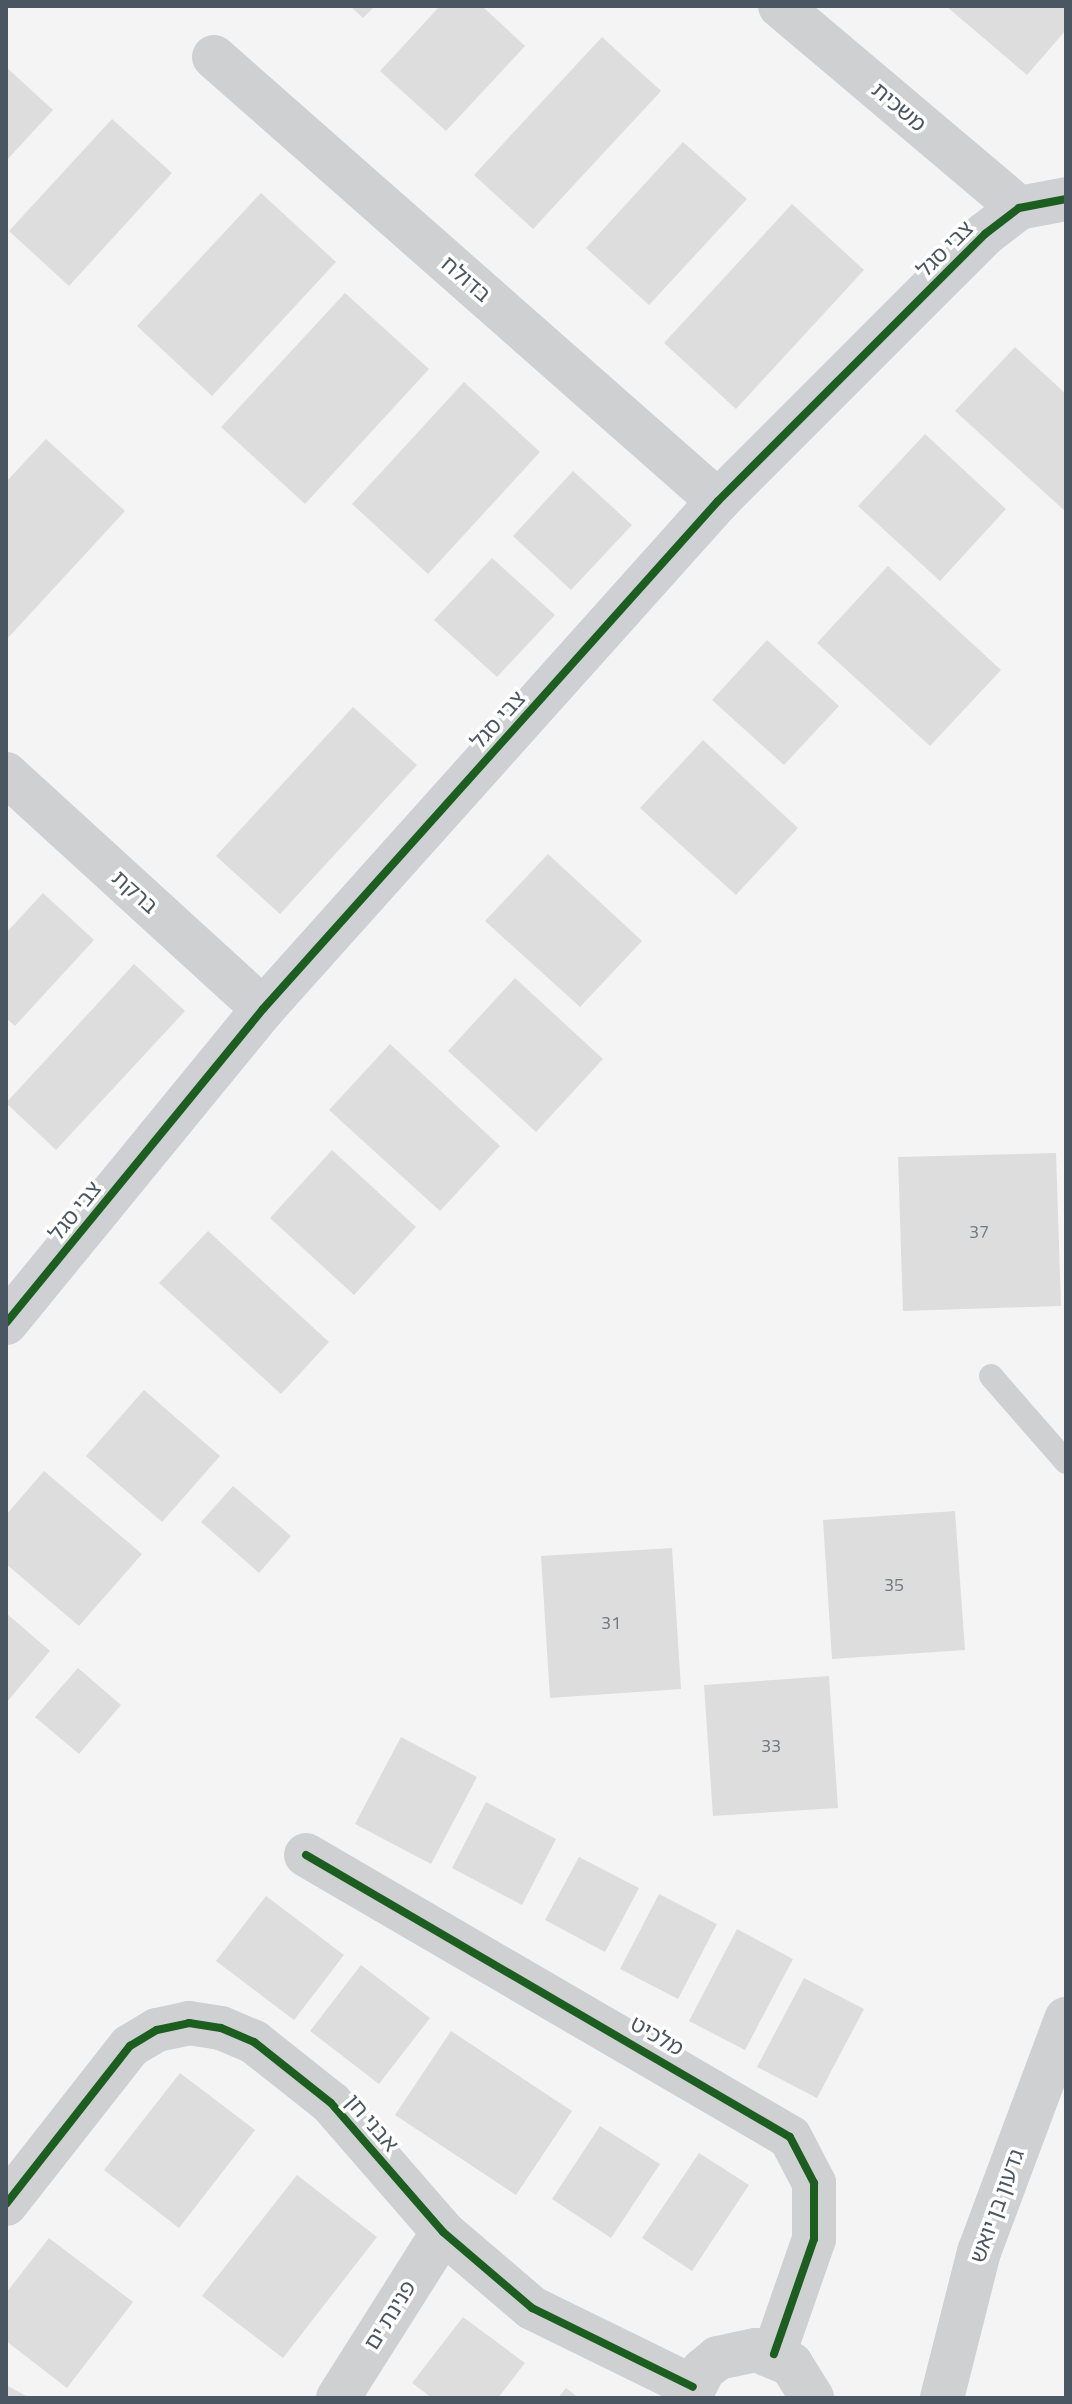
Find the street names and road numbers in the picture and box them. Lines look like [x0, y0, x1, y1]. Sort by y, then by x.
street label: משכית [867, 77, 931, 137]
street label: צבי סגל [911, 215, 979, 283]
street label: בדולח [436, 250, 496, 308]
street label: צבי סגל [465, 685, 531, 755]
street label: ברקת [107, 865, 163, 919]
street label: צבי סגל [43, 1176, 107, 1246]
street label: מלכיט [626, 2010, 688, 2062]
street label: אבני חן [340, 2089, 404, 2157]
street label: גדעון בן יואש [964, 2145, 1030, 2267]
street label: פנינת ים [358, 2275, 422, 2355]

